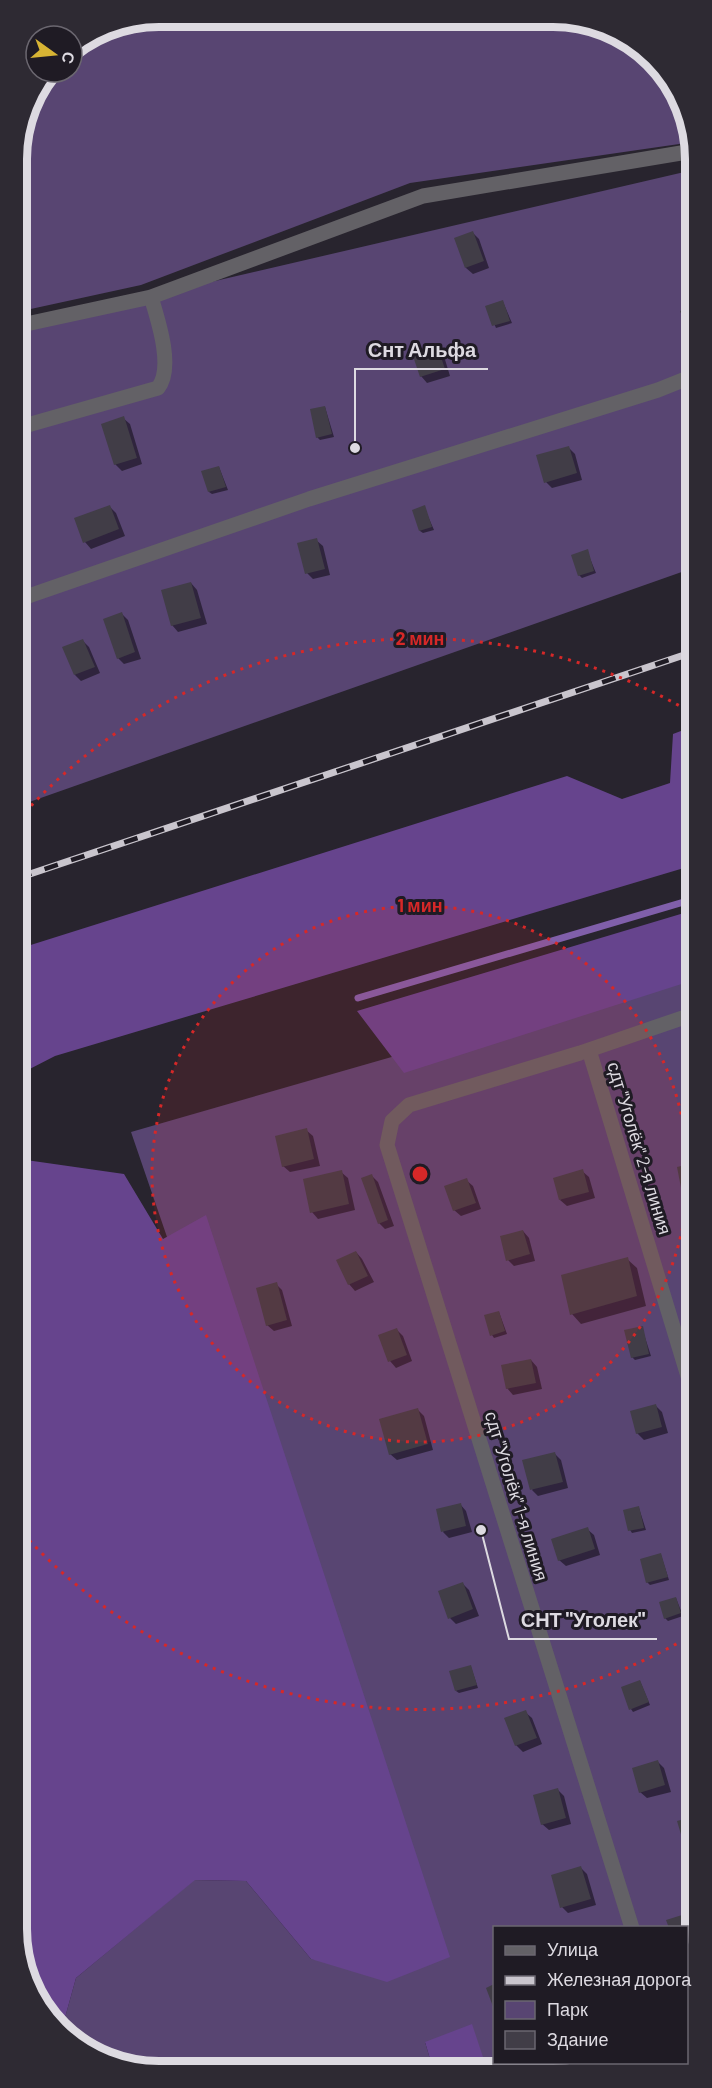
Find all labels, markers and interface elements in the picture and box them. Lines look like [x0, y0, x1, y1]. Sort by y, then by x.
north arrow [24, 24, 84, 84]
text: С [58, 50, 80, 66]
callout: Снт Альфа [355, 331, 488, 369]
text: Снт Альфа [368, 337, 477, 361]
text: 2 мин [396, 627, 444, 649]
text: 1 мин [397, 894, 443, 916]
street label: сдт "Уголёк" 2-я линия [603, 1059, 677, 1237]
centre of rings [410, 1164, 430, 1184]
street label: сдт "Уголёк" 1-я линия [481, 1409, 553, 1583]
callout: СНТ "Уголек" [509, 1601, 657, 1639]
text: СНТ "Уголек" [521, 1607, 645, 1631]
legend [493, 1926, 688, 2064]
text: Улица [547, 1938, 599, 1960]
text: Железная дорога [547, 1968, 692, 1990]
text: Парк [547, 1998, 588, 2020]
text: Здание [547, 2028, 608, 2050]

